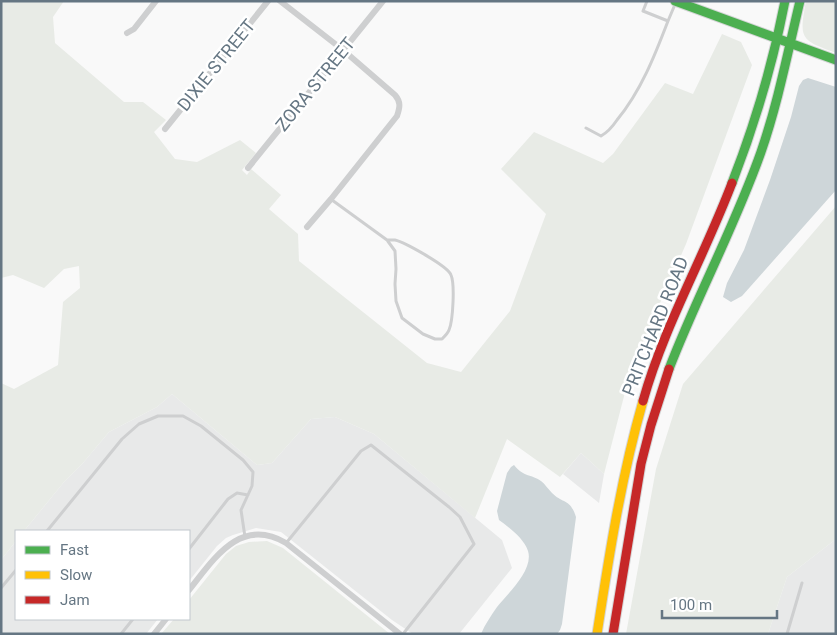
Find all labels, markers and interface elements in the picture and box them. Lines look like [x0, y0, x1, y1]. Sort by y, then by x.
street label: DIXIE STREET [173, 15, 259, 115]
street label: ZORA STREET [271, 33, 359, 135]
street label: PRITCHARD ROAD [617, 253, 693, 399]
legend [15, 530, 190, 620]
text: Fast [60, 541, 89, 559]
text: Slow [60, 566, 92, 584]
scale bar [662, 588, 777, 620]
text: Jam [60, 591, 90, 609]
text: 100 m [670, 596, 712, 614]

